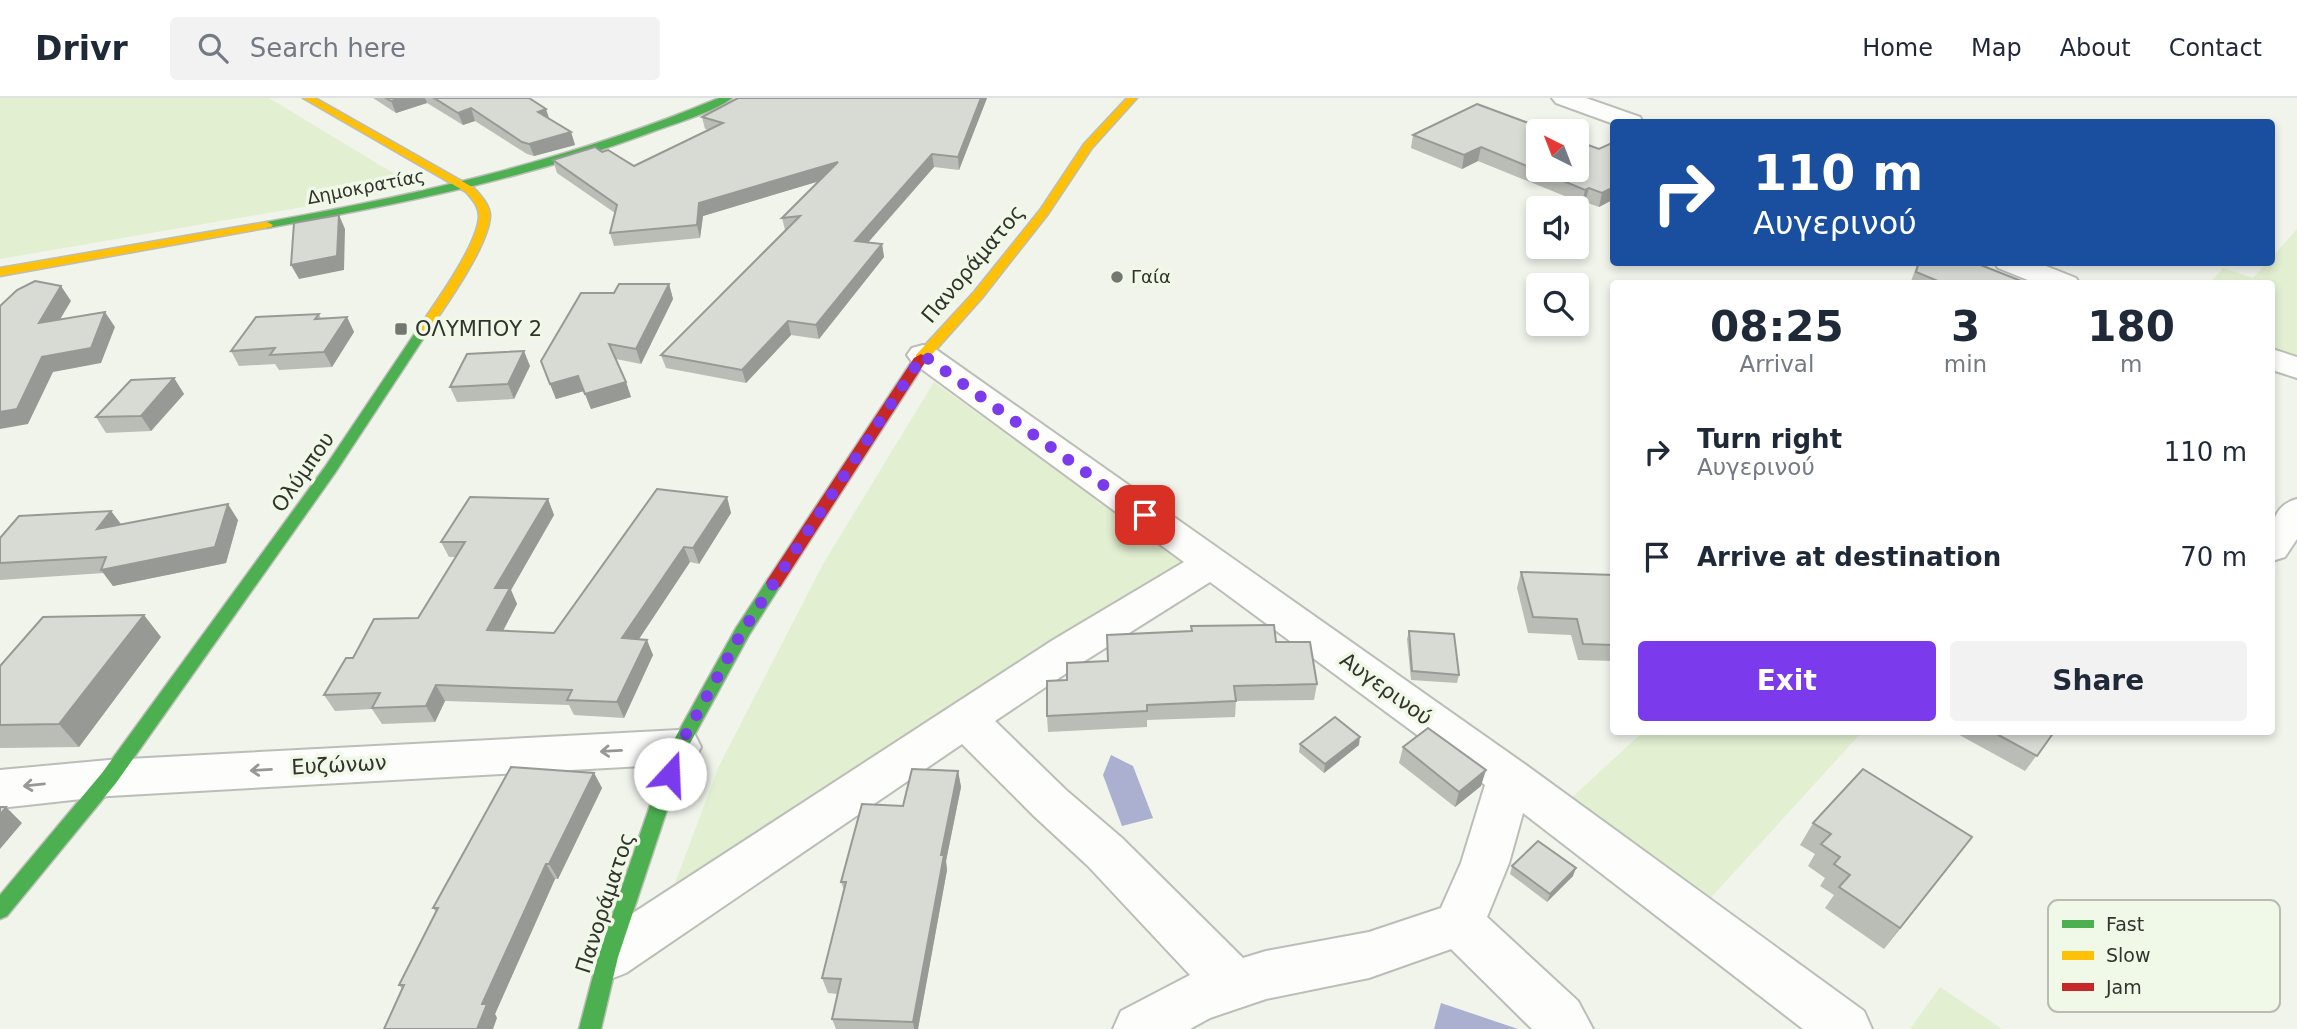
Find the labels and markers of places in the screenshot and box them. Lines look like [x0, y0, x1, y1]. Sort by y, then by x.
place label: Γαία [1131, 266, 1171, 287]
marker: Γαία [1109, 269, 1125, 285]
place label: ΟΛΥΜΠΟΥ 2 [415, 317, 542, 341]
marker: ΟΛΥΜΠΟΥ 2 [393, 321, 409, 337]
pin [1115, 485, 1175, 545]

